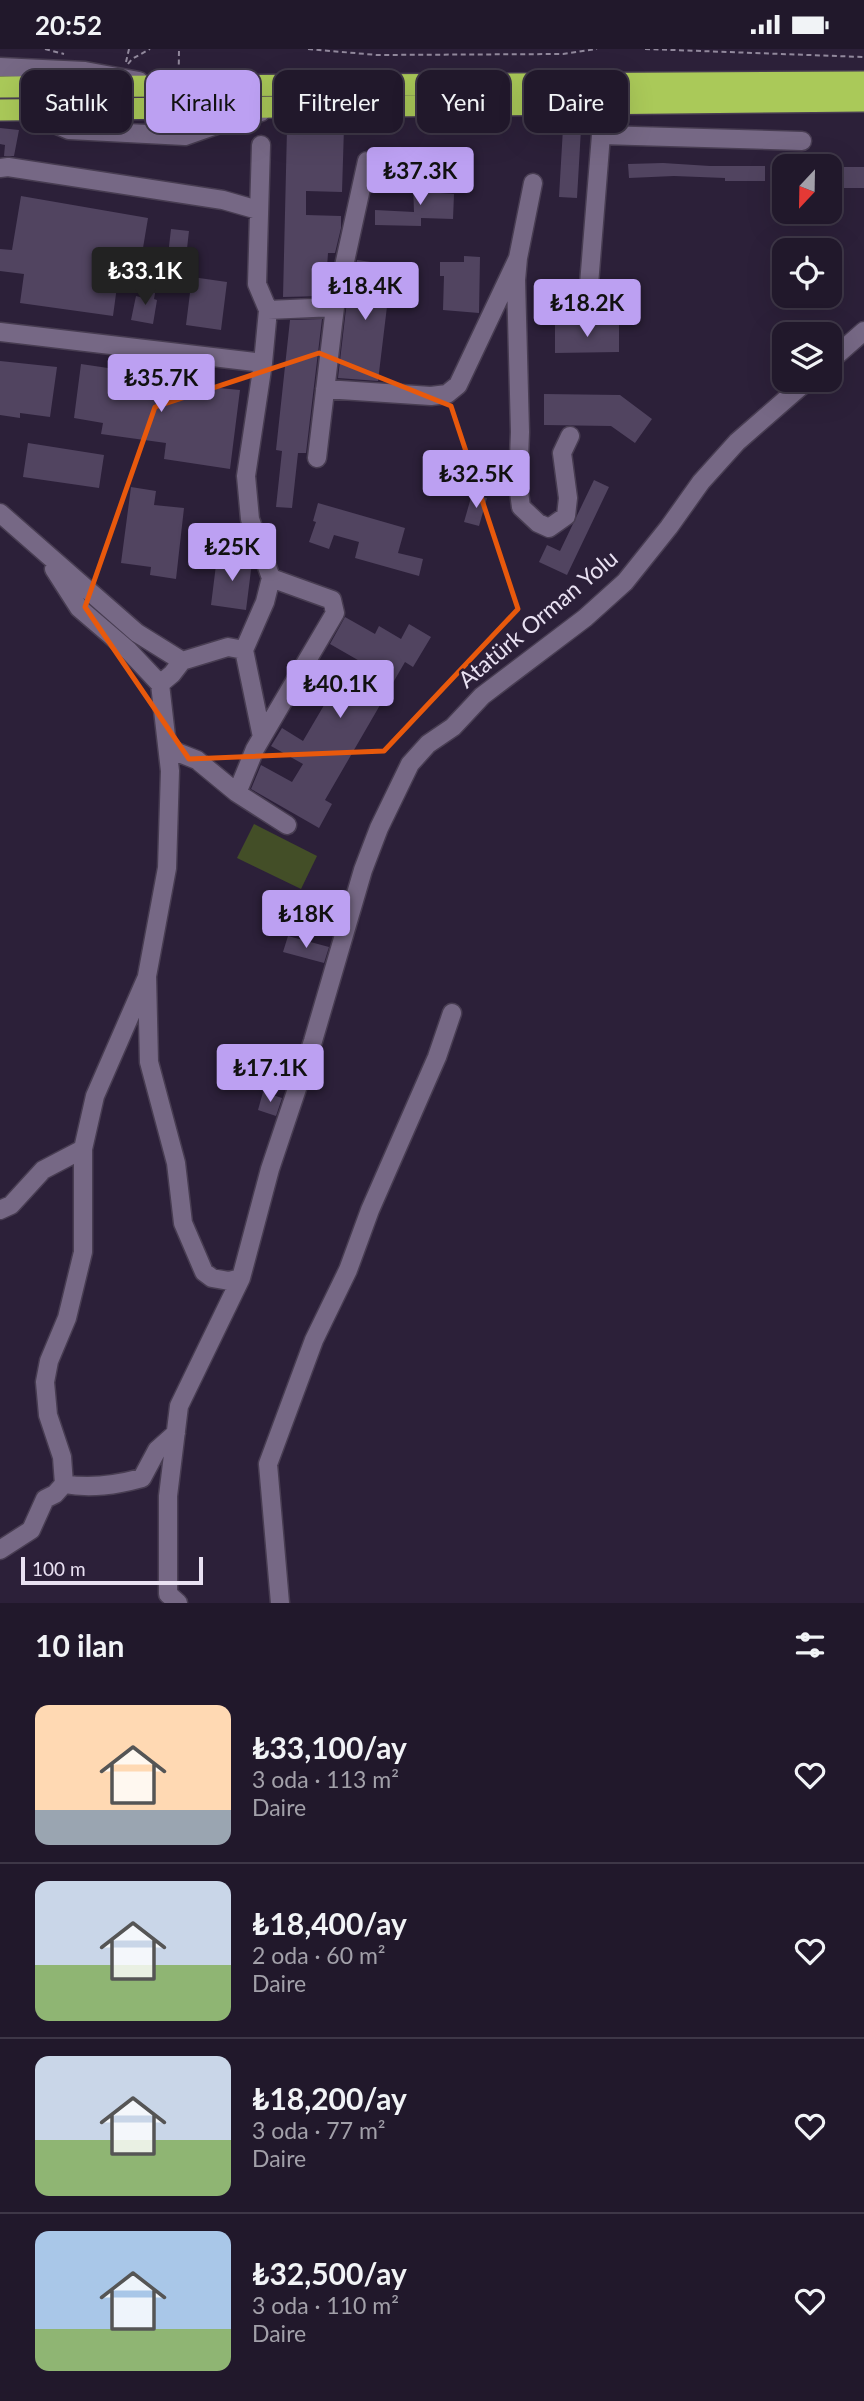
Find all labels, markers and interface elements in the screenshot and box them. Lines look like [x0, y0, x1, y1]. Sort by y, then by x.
text: 20:52 [35, 9, 102, 41]
chip: Satılık [21, 70, 132, 133]
chip: Kiralık [146, 70, 260, 133]
chip: Filtreler [274, 70, 403, 133]
chip: Yeni [417, 70, 510, 133]
chip: Daire [524, 70, 628, 133]
pin: ₺37.3K [363, 148, 477, 207]
north arrow [772, 154, 842, 224]
map controls [772, 154, 842, 392]
text: ₺37.3K [383, 156, 457, 184]
button: locate [772, 238, 842, 308]
pin: ₺33.1K [88, 247, 202, 307]
text: ₺33.1K [108, 256, 182, 284]
pin: ₺18.4K [308, 263, 422, 322]
text: ₺18.4K [328, 271, 402, 299]
pin: ₺18.2K [530, 279, 644, 339]
text: ₺18.2K [550, 288, 624, 316]
button: layers [772, 322, 842, 392]
pin: ₺35.7K [104, 355, 218, 414]
text: ₺35.7K [124, 363, 198, 391]
pin: ₺32.5K [419, 451, 533, 510]
text: ₺32.5K [439, 459, 513, 487]
pin: ₺25K [191, 524, 273, 583]
text: ₺25K [204, 532, 260, 560]
street label: Atatürk Orman Yolu [452, 543, 623, 693]
pin: ₺40.1K [283, 661, 397, 720]
text: ₺40.1K [303, 669, 377, 697]
pin: ₺18K [265, 891, 347, 950]
text: ₺18K [278, 899, 334, 927]
pin: ₺17.1K [213, 1045, 327, 1104]
text: ₺17.1K [233, 1053, 307, 1081]
scale bar [21, 1554, 203, 1586]
text: 100 m [32, 1557, 86, 1580]
icon: filters [791, 1626, 829, 1664]
text: 10 ilan [35, 1627, 124, 1663]
text: ₺33,100/ay [252, 1729, 407, 1765]
icon: home [91, 1733, 175, 1817]
icon: heart [791, 1756, 829, 1794]
text: 3 oda · 113 m² [252, 1765, 399, 1793]
text: Daire [252, 1793, 306, 1821]
text: ₺18,400/ay [252, 1905, 407, 1941]
icon: home [91, 1909, 175, 1993]
icon: heart [791, 1932, 829, 1970]
text: 2 oda · 60 m² [252, 1941, 386, 1969]
text: Daire [252, 1969, 306, 1997]
text: ₺18,200/ay [252, 2080, 407, 2116]
icon: home [91, 2084, 175, 2168]
icon: heart [791, 2107, 829, 2145]
text: 3 oda · 77 m² [252, 2116, 386, 2144]
text: Daire [252, 2144, 306, 2172]
text: ₺32,500/ay [252, 2255, 407, 2291]
icon: home [91, 2259, 175, 2343]
icon: heart [791, 2282, 829, 2320]
text: 3 oda · 110 m² [252, 2291, 399, 2319]
text: Daire [252, 2319, 306, 2347]

